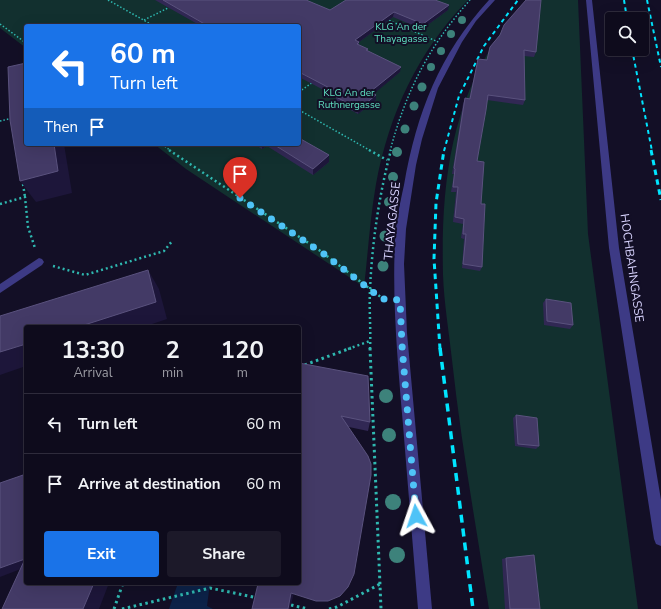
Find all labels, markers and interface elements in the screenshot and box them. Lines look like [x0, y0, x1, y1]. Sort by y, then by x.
map controls [605, 12, 649, 56]
button: search [605, 12, 649, 56]
park label: KLG An der Thayagasse [374, 20, 428, 46]
text: 60 m [110, 35, 176, 73]
icon: left [44, 40, 96, 92]
text: Turn left [110, 71, 178, 95]
park label: KLG An der Ruthnergasse [318, 86, 380, 112]
icon: arrive [86, 116, 108, 138]
text: Then [44, 117, 78, 137]
pin [223, 157, 257, 198]
icon: arrive [229, 163, 251, 185]
street label: THAYAGASSE [380, 181, 404, 261]
street label: HOCHBAHNGASSE [616, 213, 648, 323]
text: 13:30 [61, 334, 125, 366]
text: 2 [165, 334, 180, 366]
text: 120 [221, 334, 264, 366]
text: Arrival [73, 364, 113, 382]
text: min [162, 364, 183, 382]
text: m [237, 364, 248, 382]
icon: left [44, 413, 66, 435]
text: Turn left [78, 414, 137, 434]
text: 60 m [246, 414, 281, 434]
icon: arrive [44, 473, 66, 495]
text: Arrive at destination [78, 474, 221, 494]
text: 60 m [246, 474, 281, 494]
position arrow [395, 495, 437, 537]
button: Exit [44, 531, 159, 577]
button: Share [167, 531, 281, 577]

